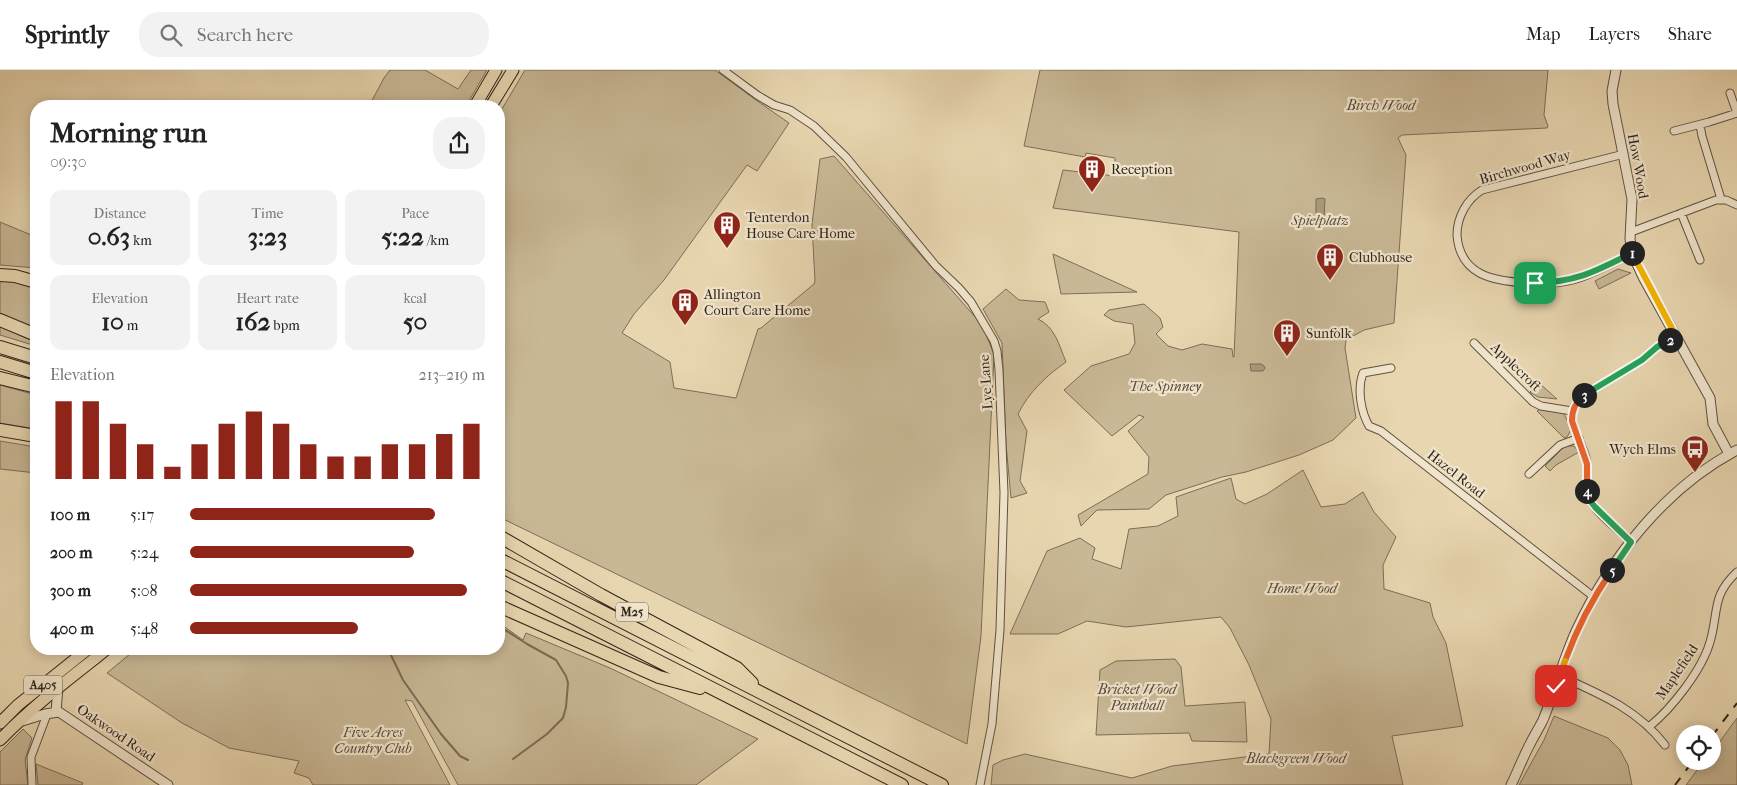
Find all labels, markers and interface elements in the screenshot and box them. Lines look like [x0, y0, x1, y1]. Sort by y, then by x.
search box [139, 12, 489, 57]
text: Sprintly [25, 21, 109, 49]
icon: search [157, 21, 185, 49]
text: Search here [197, 24, 293, 46]
text: Map [1526, 24, 1560, 45]
text: Layers [1588, 24, 1640, 45]
text: Share [1668, 24, 1712, 45]
park label: Birch Wood [1346, 97, 1417, 114]
text: Morning run [50, 116, 207, 149]
button: share [433, 117, 485, 169]
street label: How Wood [1624, 132, 1652, 200]
street label: Birchwood Way [1477, 146, 1573, 188]
text: 09:30 [50, 152, 86, 171]
building icon: Reception [1077, 154, 1107, 193]
place label: Reception [1111, 161, 1173, 178]
text: Distance [94, 205, 146, 222]
text: Time [252, 205, 283, 222]
text: Pace [401, 205, 429, 222]
place label: Tenterdon House Care Home [746, 209, 855, 242]
building icon: Tenterdon House Care Home [712, 210, 742, 249]
park label: Spielplatz [1290, 212, 1349, 229]
text: 0.63 [88, 222, 130, 251]
text: 3:23 [248, 222, 287, 251]
text: 5:22 [381, 222, 424, 251]
text: km [130, 232, 152, 249]
text: /km [424, 232, 449, 249]
pin: 1 [1620, 240, 1644, 266]
building icon: Clubhouse [1315, 242, 1345, 281]
text: 1 [1630, 245, 1635, 262]
place label: Clubhouse [1349, 249, 1412, 266]
pin [1514, 262, 1556, 304]
icon: arrive [1521, 269, 1549, 297]
place label: Allington Court Care Home [703, 286, 811, 319]
building icon: Allington Court Care Home [670, 287, 700, 326]
text: Elevation [92, 290, 148, 307]
text: Heart rate [236, 290, 299, 307]
text: kcal [403, 290, 427, 307]
text: 10 [101, 307, 124, 336]
text: 162 [235, 307, 270, 336]
text: 50 [403, 307, 427, 336]
text: m [124, 317, 138, 334]
text: bpm [270, 317, 300, 334]
building icon: Sunfolk [1272, 318, 1302, 357]
place label: Sunfolk [1306, 325, 1352, 342]
pin: 2 [1658, 328, 1682, 352]
text: 2 [1667, 332, 1674, 349]
street label: Applecroft [1487, 338, 1545, 395]
street label: Lye Lane [976, 354, 996, 410]
text: Elevation [50, 365, 115, 384]
text: 213–219 m [418, 365, 485, 384]
park label: The Spinney [1129, 378, 1202, 395]
pin: 3 [1572, 382, 1596, 408]
text: 3 [1582, 387, 1587, 404]
bus stop icon: Wych Elms [1680, 434, 1710, 473]
place label: Wych Elms [1608, 441, 1676, 458]
street label: Hazel Road [1424, 446, 1489, 502]
pin: 4 [1574, 478, 1600, 504]
text: 4 [1583, 483, 1592, 500]
text: 100 m [50, 505, 90, 524]
text: 5:17 [130, 505, 154, 524]
text: 200 m [50, 543, 93, 562]
text: 5:24 [130, 543, 158, 562]
pin: 5 [1600, 558, 1624, 582]
text: 5 [1609, 562, 1616, 579]
park label: Home Wood [1266, 580, 1339, 597]
text: 300 m [50, 581, 91, 600]
text: 5:08 [130, 581, 158, 600]
road number: M25 [616, 602, 648, 622]
text: 400 m [50, 619, 94, 638]
text: 5:48 [130, 619, 158, 638]
street label: Maplefield [1652, 641, 1702, 703]
pin [1535, 665, 1577, 707]
icon: check [1542, 672, 1570, 700]
road number: A405 [24, 676, 62, 694]
park label: Bricket Wood Paintball [1097, 681, 1178, 714]
street label: Oakwood Road [74, 701, 159, 766]
park label: Five Acres Country Club [334, 724, 412, 757]
map controls [1676, 725, 1721, 770]
button: locate [1676, 725, 1721, 770]
park label: Blackgreen Wood [1245, 750, 1348, 767]

